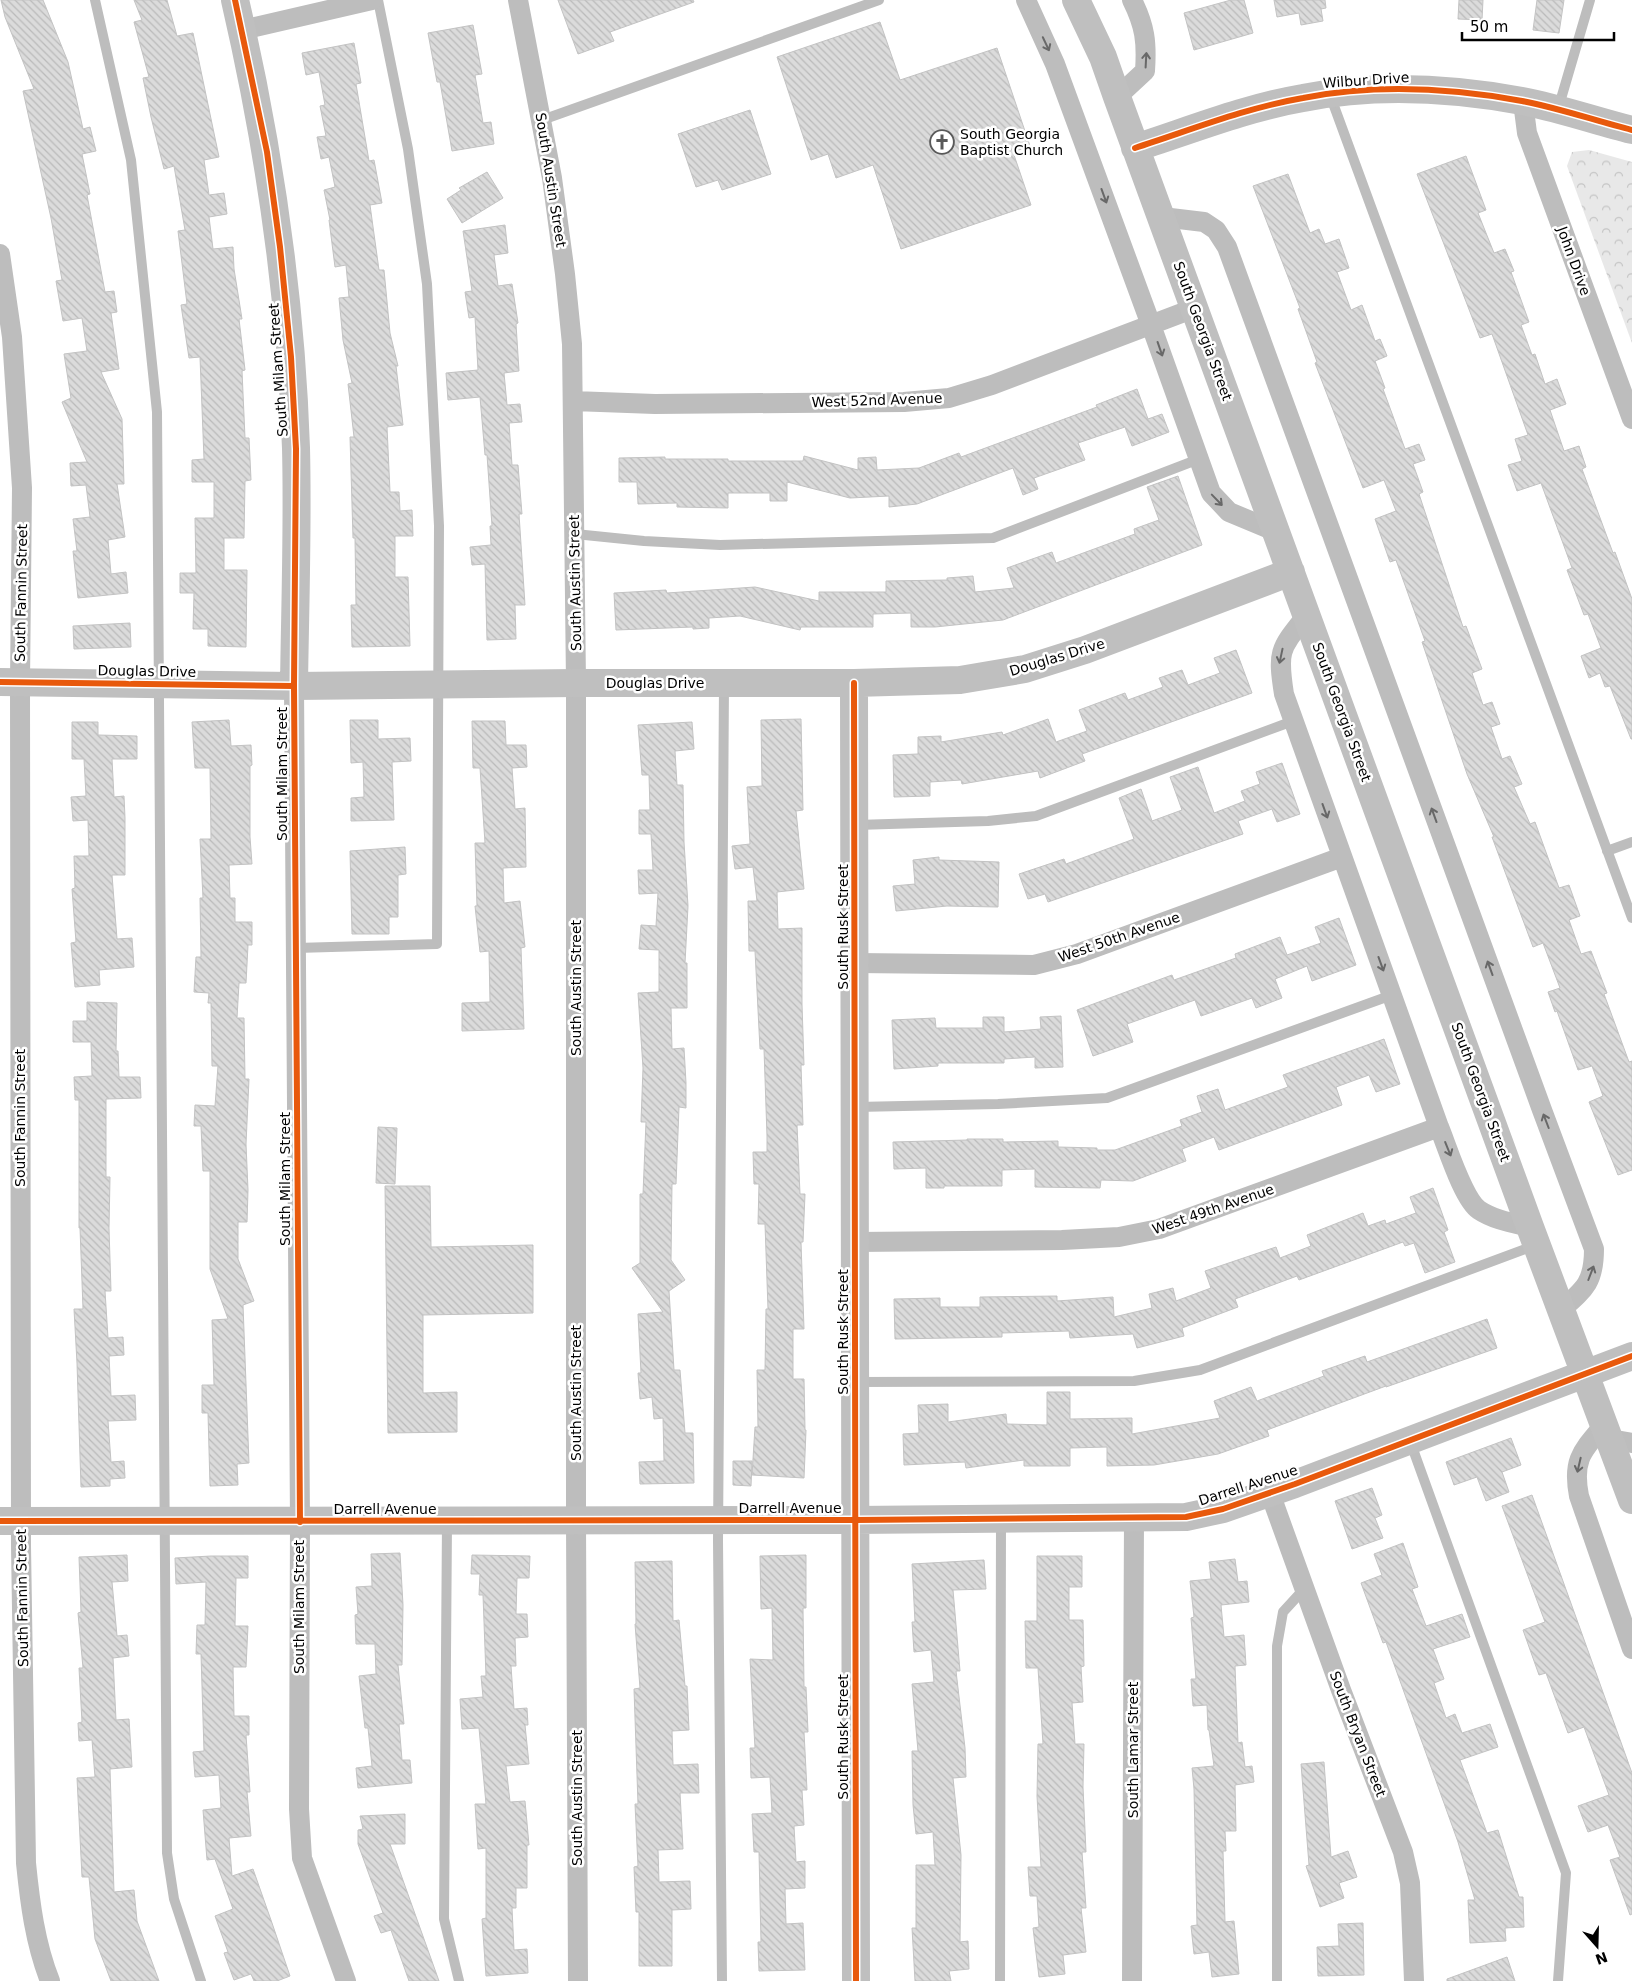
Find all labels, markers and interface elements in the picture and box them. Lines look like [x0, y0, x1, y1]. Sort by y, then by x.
scale bar [1462, 10, 1614, 42]
text: 50 m [1470, 18, 1508, 36]
one-way arrow [1042, 36, 1052, 51]
one-way arrow [1141, 52, 1150, 68]
street label: Wilbur Drive [1322, 69, 1410, 91]
street label: South Austin Street [532, 112, 570, 249]
place label: South Georgia Baptist Church [960, 126, 1063, 158]
church icon: South Georgia Baptist Church [929, 129, 955, 155]
one-way arrow [1100, 188, 1109, 203]
street label: John Drive [1554, 223, 1594, 298]
street label: South Georgia Street [1170, 259, 1236, 403]
street label: South Milam Street [265, 302, 291, 437]
one-way arrow [1156, 341, 1165, 356]
street label: West 52nd Avenue [811, 390, 943, 410]
one-way arrow [1211, 494, 1223, 506]
street label: South Austin Street [566, 514, 584, 651]
street label: South Fannin Street [12, 523, 30, 662]
street label: Douglas Drive [1007, 635, 1107, 679]
street label: South Georgia Street [1309, 640, 1375, 784]
one-way arrow [1276, 648, 1285, 664]
street label: Douglas Drive [98, 662, 196, 680]
street label: Douglas Drive [606, 675, 704, 691]
street label: South Milam Street [274, 706, 290, 841]
one-way arrow [1321, 803, 1330, 818]
one-way arrow [1429, 808, 1438, 824]
street label: South Rusk Street [835, 864, 851, 990]
street label: West 50th Avenue [1056, 909, 1182, 965]
street label: South Austin Street [568, 919, 584, 1056]
one-way arrow [1376, 955, 1386, 971]
one-way arrow [1485, 961, 1494, 976]
street label: South Georgia Street [1448, 1020, 1514, 1164]
street label: South Fannin Street [12, 1048, 28, 1187]
street label: South Milam Street [277, 1111, 293, 1246]
one-way arrow [1541, 1113, 1550, 1129]
one-way arrow [1444, 1141, 1453, 1156]
street label: West 49th Avenue [1150, 1181, 1276, 1237]
one-way arrow [1587, 1266, 1596, 1282]
street label: South Rusk Street [835, 1269, 851, 1395]
street label: South Austin Street [568, 1324, 584, 1461]
one-way arrow [1574, 1456, 1583, 1472]
street label: Darrell Avenue [1196, 1461, 1300, 1509]
street label: Darrell Avenue [738, 1500, 842, 1516]
street label: Darrell Avenue [333, 1501, 437, 1517]
street label: South Fannin Street [13, 1528, 31, 1667]
street label: South Milam Street [291, 1539, 307, 1674]
street label: South Bryan Street [1327, 1669, 1390, 1800]
street label: South Rusk Street [835, 1674, 851, 1800]
street label: South Lamar Street [1125, 1681, 1141, 1818]
street label: South Austin Street [569, 1729, 585, 1866]
north arrow [1572, 1921, 1622, 1971]
text: N [1593, 1949, 1610, 1968]

